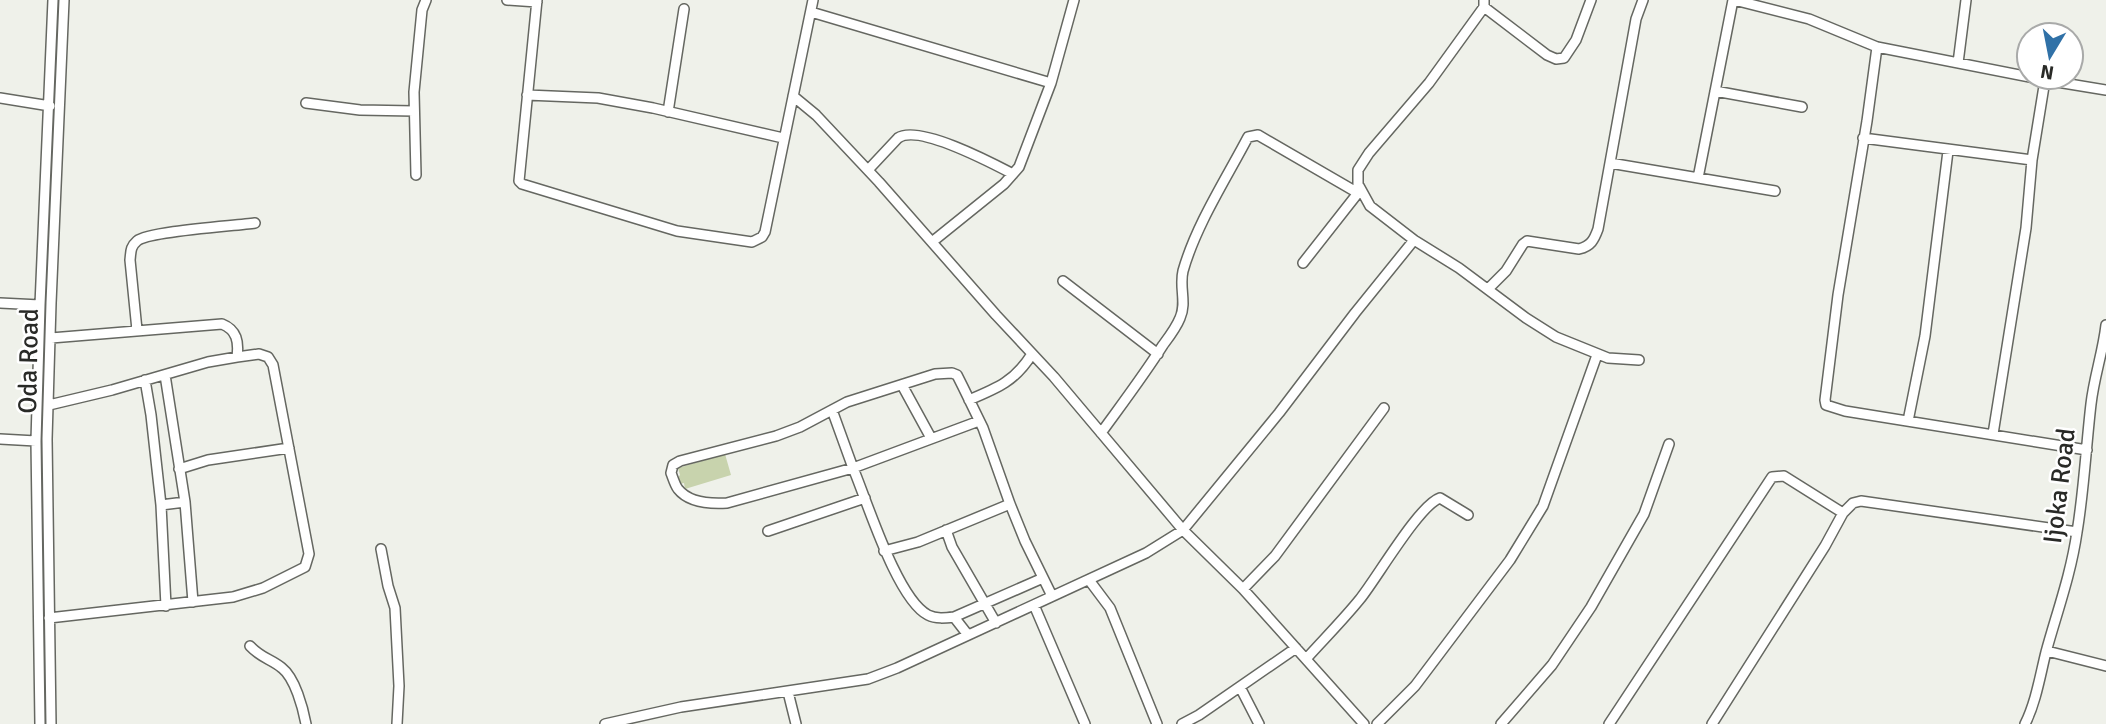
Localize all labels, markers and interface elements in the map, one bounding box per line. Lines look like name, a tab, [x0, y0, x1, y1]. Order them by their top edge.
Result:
north arrow	[2015, 21, 2085, 91]
text: N	[2039, 59, 2056, 85]
street label: Oda Road	[12, 308, 46, 414]
street label: Ijoka Road	[2037, 426, 2083, 546]

